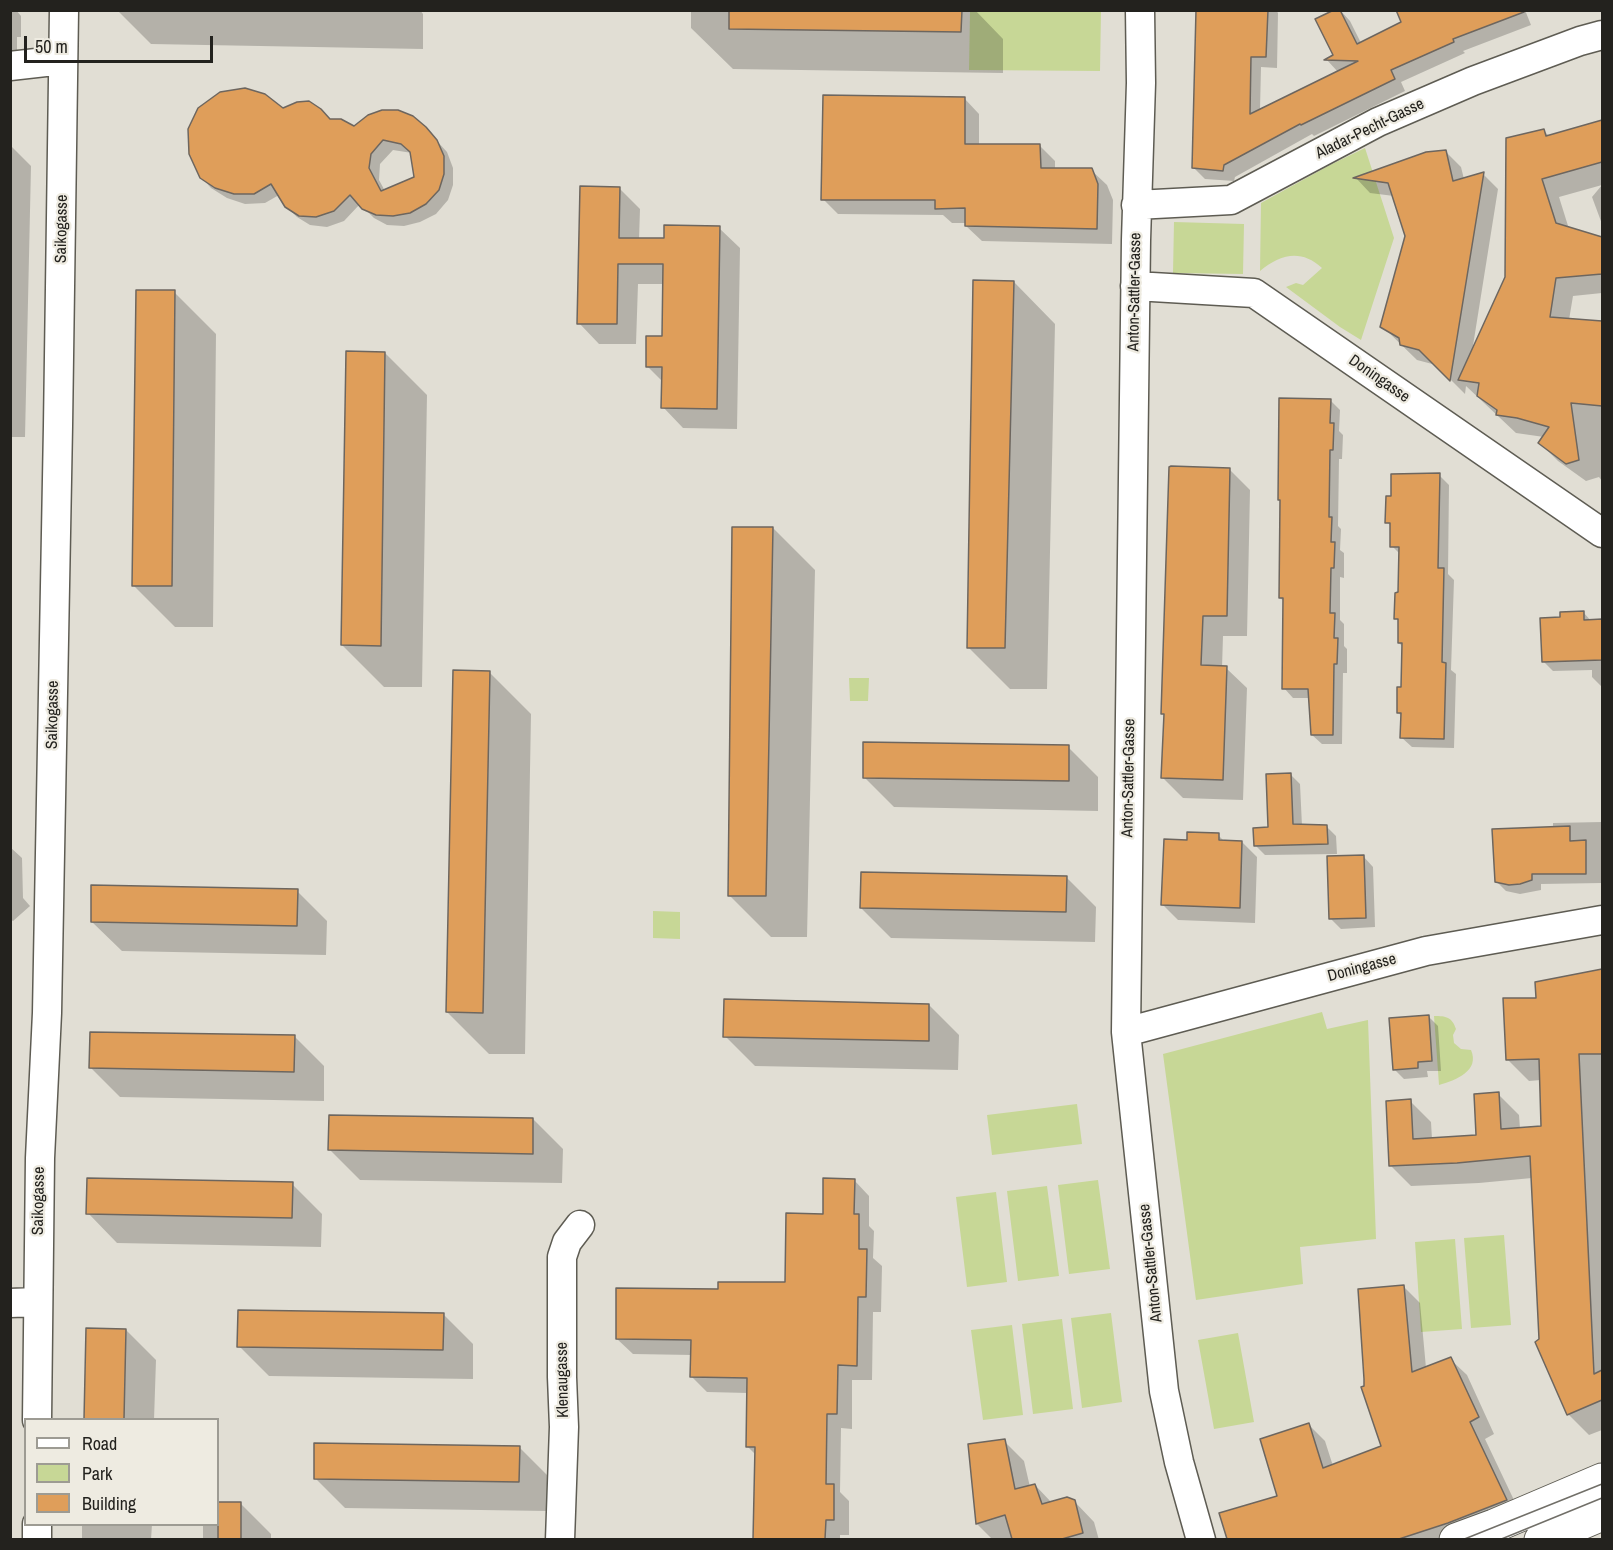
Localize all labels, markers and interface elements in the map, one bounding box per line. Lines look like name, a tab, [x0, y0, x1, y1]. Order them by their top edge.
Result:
scale bar	[27, 24, 216, 62]
text: 50 m	[35, 34, 68, 59]
street label: Aladar-Pecht-Gasse	[1313, 94, 1427, 164]
street label: Saikogasse	[52, 195, 72, 263]
street label: Anton-Sattler-Gasse	[1124, 232, 1146, 352]
street label: Doningasse	[1345, 351, 1413, 407]
street label: Saikogasse	[43, 681, 63, 749]
street label: Anton-Sattler-Gasse	[1118, 718, 1140, 838]
street label: Doningasse	[1326, 950, 1398, 986]
street label: Saikogasse	[29, 1167, 49, 1235]
street label: Anton-Sattler-Gasse	[1135, 1203, 1167, 1323]
street label: Klenaugasse	[553, 1342, 573, 1418]
legend	[24, 1418, 219, 1526]
text: Road	[82, 1431, 117, 1456]
text: Park	[82, 1461, 112, 1486]
text: Building	[82, 1491, 136, 1516]

